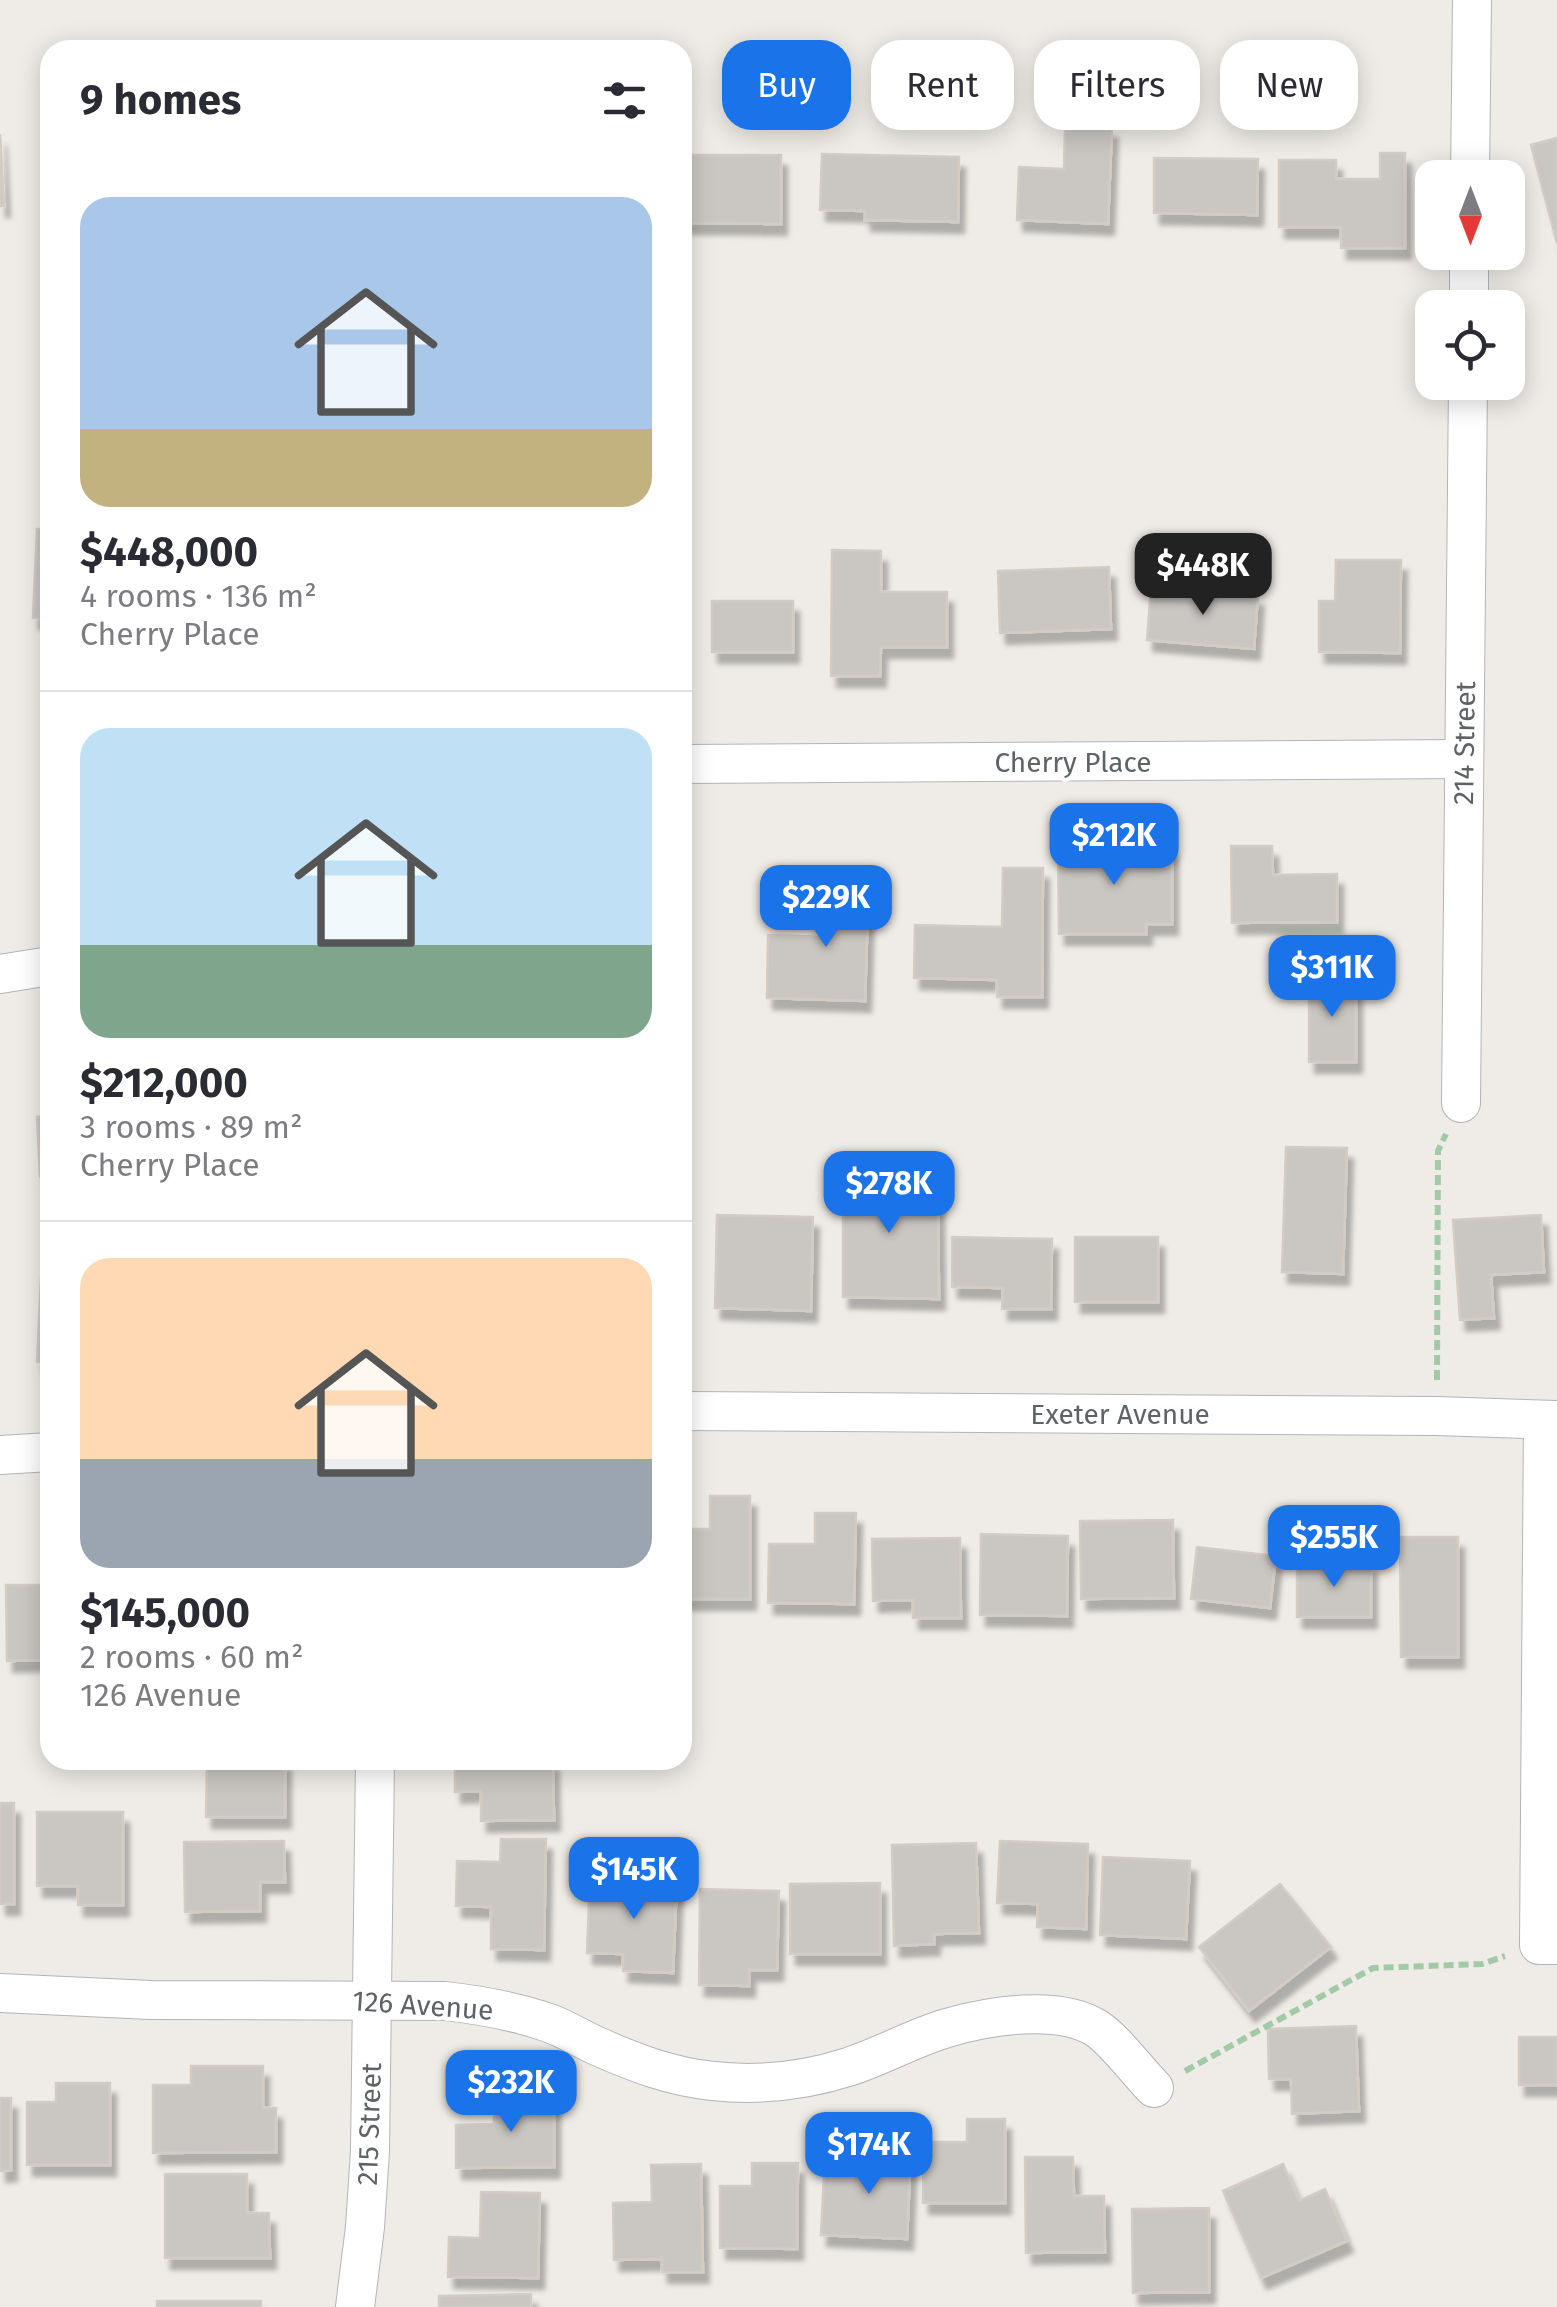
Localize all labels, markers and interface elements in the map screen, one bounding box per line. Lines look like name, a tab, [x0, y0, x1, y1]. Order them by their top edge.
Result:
chip: Buy	[722, 40, 851, 130]
chip: Rent	[871, 40, 1014, 130]
chip: Filters	[1034, 40, 1200, 130]
chip: New	[1220, 40, 1358, 130]
icon: filters	[597, 73, 652, 128]
text: 9 homes	[80, 75, 241, 125]
north arrow	[1415, 160, 1525, 270]
map controls	[1415, 160, 1525, 400]
icon: home	[276, 262, 456, 442]
button: locate	[1415, 290, 1525, 400]
text: $448,000	[80, 527, 258, 577]
pin: $448K	[1133, 533, 1273, 618]
text: $448K	[1157, 546, 1249, 584]
text: 4 rooms · 136 m²	[80, 577, 317, 615]
text: Cherry Place	[80, 615, 260, 653]
street label: 214 Street	[1447, 680, 1482, 805]
street label: Cherry Place	[994, 746, 1152, 779]
icon: home	[276, 793, 456, 973]
pin: $212K	[1044, 803, 1184, 888]
text: $212K	[1072, 816, 1156, 854]
pin: $229K	[756, 865, 896, 950]
text: $229K	[782, 878, 870, 916]
pin: $311K	[1262, 935, 1402, 1020]
text: $311K	[1291, 948, 1373, 986]
text: $212,000	[80, 1058, 248, 1108]
text: 3 rooms · 89 m²	[80, 1108, 303, 1146]
text: Cherry Place	[80, 1146, 260, 1184]
pin: $278K	[819, 1151, 959, 1236]
text: $278K	[846, 1164, 932, 1202]
icon: home	[276, 1323, 456, 1503]
street label: Exeter Avenue	[1030, 1398, 1210, 1431]
pin: $255K	[1264, 1505, 1404, 1590]
text: $255K	[1290, 1518, 1378, 1556]
text: $145,000	[80, 1588, 250, 1638]
text: 2 rooms · 60 m²	[80, 1638, 304, 1676]
text: 126 Avenue	[80, 1676, 241, 1714]
pin: $145K	[564, 1837, 704, 1922]
text: $145K	[591, 1850, 677, 1888]
street label: 126 Avenue	[351, 1984, 495, 2027]
pin: $232K	[441, 2050, 581, 2135]
street label: 215 Street	[351, 2061, 388, 2186]
text: $232K	[468, 2063, 554, 2101]
pin: $174K	[799, 2112, 939, 2197]
text: $174K	[827, 2125, 911, 2163]

